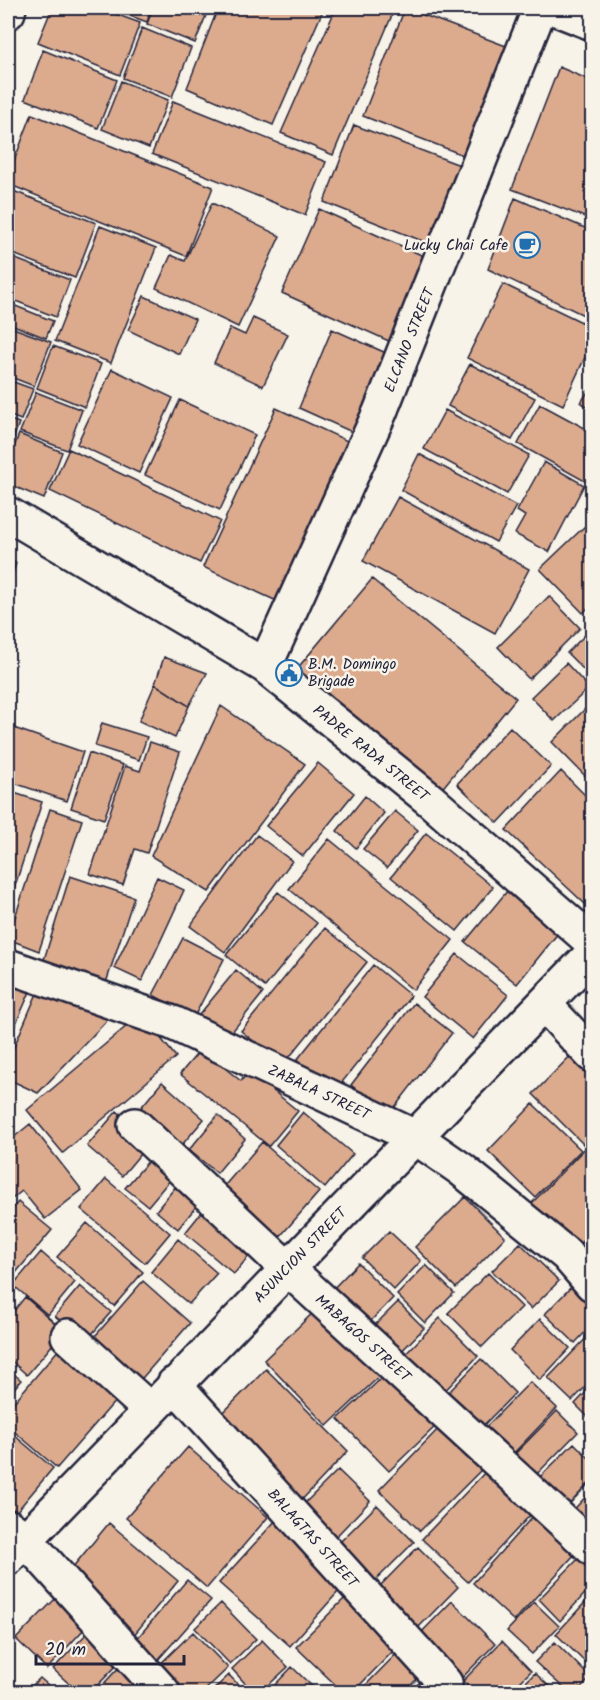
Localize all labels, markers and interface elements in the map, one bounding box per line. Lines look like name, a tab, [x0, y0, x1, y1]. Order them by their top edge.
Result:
cafe icon: Lucky Chai Cafe	[512, 230, 542, 260]
place label: Lucky Chai Cafe	[404, 234, 508, 258]
street label: ELCANO STREET	[378, 283, 443, 396]
place label: B.M. Domingo Brigade	[308, 653, 397, 694]
public building icon: B.M. Domingo Brigade	[274, 658, 304, 688]
street label: PADRE RADA STREET	[307, 699, 435, 809]
street label: ZABALA STREET	[263, 1059, 376, 1128]
street label: ASUNCION STREET	[248, 1201, 354, 1309]
street label: MABAGOS STREET	[309, 1289, 417, 1390]
street label: BALAGTAS STREET	[261, 1484, 365, 1595]
scale bar	[36, 1628, 184, 1666]
text: 20 m	[45, 1636, 86, 1665]

